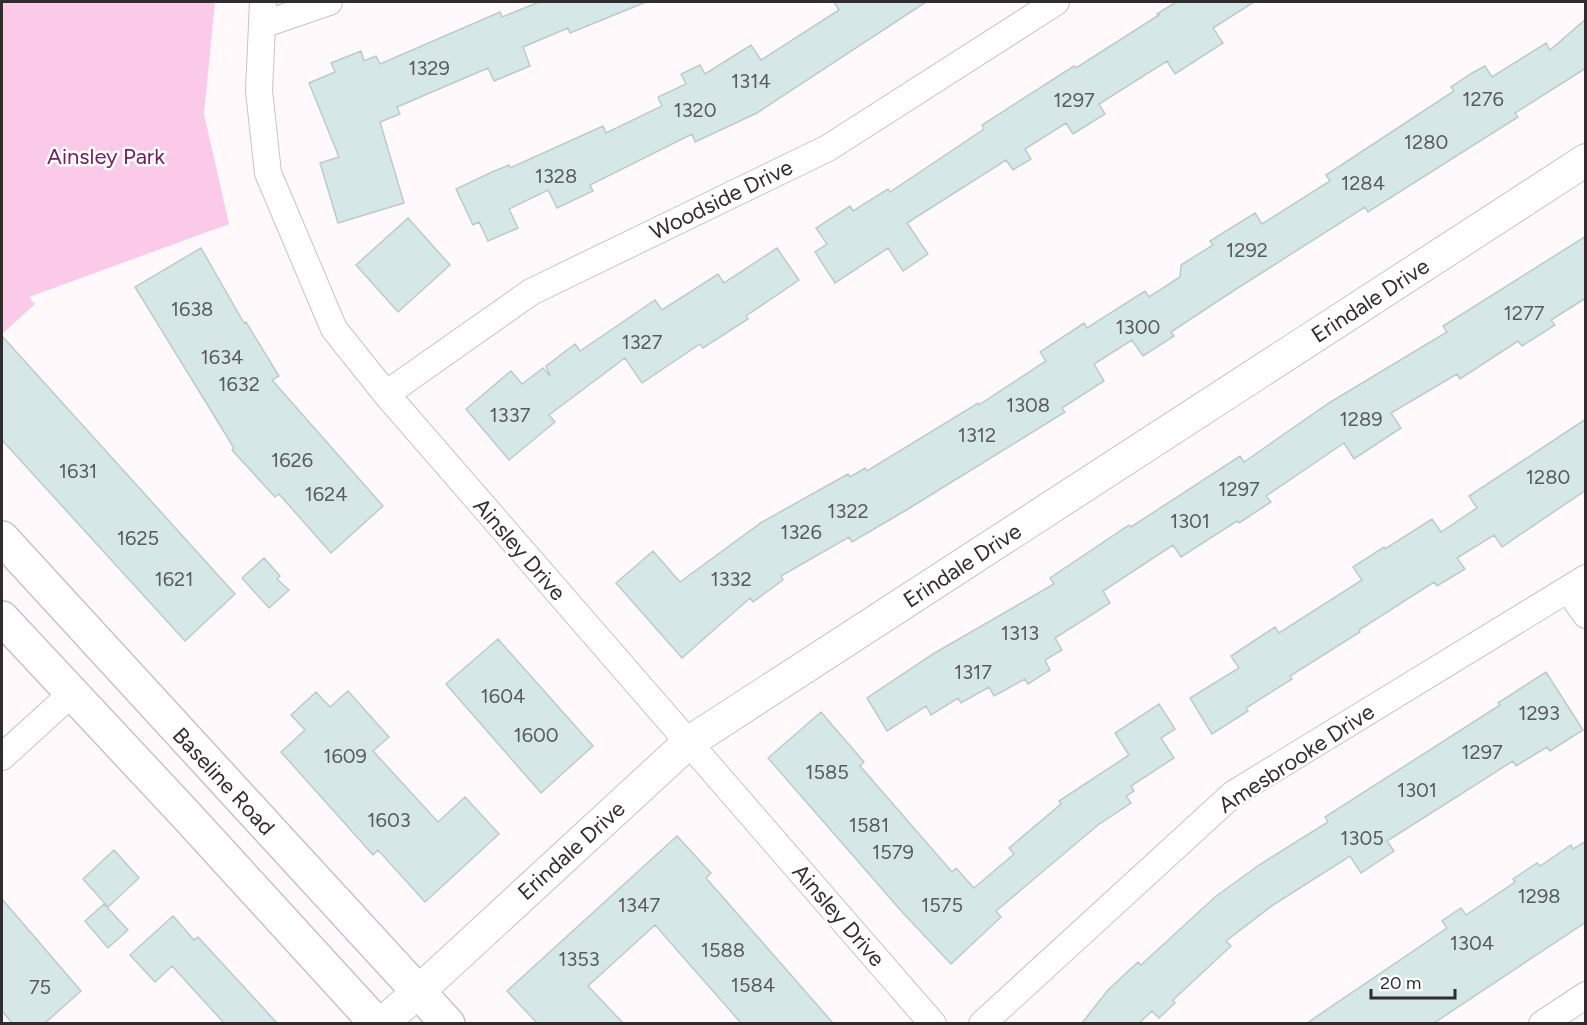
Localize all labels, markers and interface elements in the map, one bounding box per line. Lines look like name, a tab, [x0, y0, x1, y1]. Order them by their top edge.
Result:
house number: 1329	[408, 56, 450, 80]
house number: 1314	[731, 69, 771, 93]
house number: 1276	[1462, 87, 1504, 111]
house number: 1297	[1053, 88, 1095, 112]
house number: 1320	[673, 98, 717, 122]
house number: 1280	[1404, 130, 1448, 154]
park label: Ainsley Park	[47, 143, 165, 170]
street label: Woodside Drive	[646, 153, 797, 246]
house number: 1328	[535, 164, 577, 188]
house number: 1284	[1341, 171, 1385, 195]
house number: 1292	[1226, 238, 1268, 262]
street label: Erindale Drive	[1306, 252, 1434, 349]
house number: 1638	[171, 297, 213, 321]
house number: 1277	[1504, 301, 1545, 325]
house number: 1300	[1116, 315, 1160, 339]
house number: 1327	[621, 330, 663, 354]
house number: 1634	[201, 345, 243, 369]
house number: 1632	[218, 372, 260, 396]
house number: 1308	[1006, 393, 1050, 417]
house number: 1337	[490, 403, 531, 427]
house number: 1289	[1339, 407, 1383, 431]
house number: 1312	[958, 423, 996, 447]
house number: 1626	[271, 448, 313, 472]
house number: 1631	[59, 459, 97, 483]
house number: 1280	[1526, 465, 1570, 489]
house number: 1297	[1218, 477, 1260, 501]
house number: 1624	[304, 482, 348, 506]
street label: Ainsley Drive	[468, 493, 571, 606]
house number: 1322	[827, 499, 869, 523]
house number: 1301	[1170, 509, 1210, 533]
street label: Erindale Drive	[898, 517, 1026, 614]
house number: 1326	[780, 520, 822, 544]
house number: 1625	[117, 526, 159, 550]
house number: 1621	[154, 567, 194, 591]
house number: 1332	[710, 567, 752, 591]
house number: 1313	[1001, 621, 1039, 645]
house number: 1317	[954, 660, 992, 684]
house number: 1604	[481, 684, 525, 708]
street label: Amesbrooke Drive	[1213, 698, 1379, 819]
house number: 1293	[1518, 701, 1560, 725]
street label: Baseline Road	[167, 722, 280, 841]
house number: 1600	[513, 723, 559, 747]
house number: 1297	[1461, 740, 1503, 764]
house number: 1609	[323, 744, 367, 768]
house number: 1585	[805, 760, 849, 784]
house number: 1301	[1397, 778, 1437, 802]
street label: Erindale Drive	[512, 795, 631, 906]
house number: 1603	[367, 808, 411, 832]
house number: 1581	[849, 813, 889, 837]
house number: 1305	[1340, 826, 1384, 850]
house number: 1579	[872, 840, 914, 864]
street label: Ainsley Drive	[787, 859, 890, 972]
house number: 1298	[1517, 884, 1561, 908]
house number: 1347	[618, 893, 660, 917]
house number: 1575	[921, 893, 963, 917]
house number: 1304	[1450, 931, 1494, 955]
house number: 1588	[701, 938, 745, 962]
house number: 1353	[558, 947, 600, 971]
scale bar	[1371, 962, 1455, 1000]
text: 20 m	[1380, 972, 1421, 994]
house number: 1584	[731, 973, 775, 997]
house number: 75	[29, 975, 51, 999]

